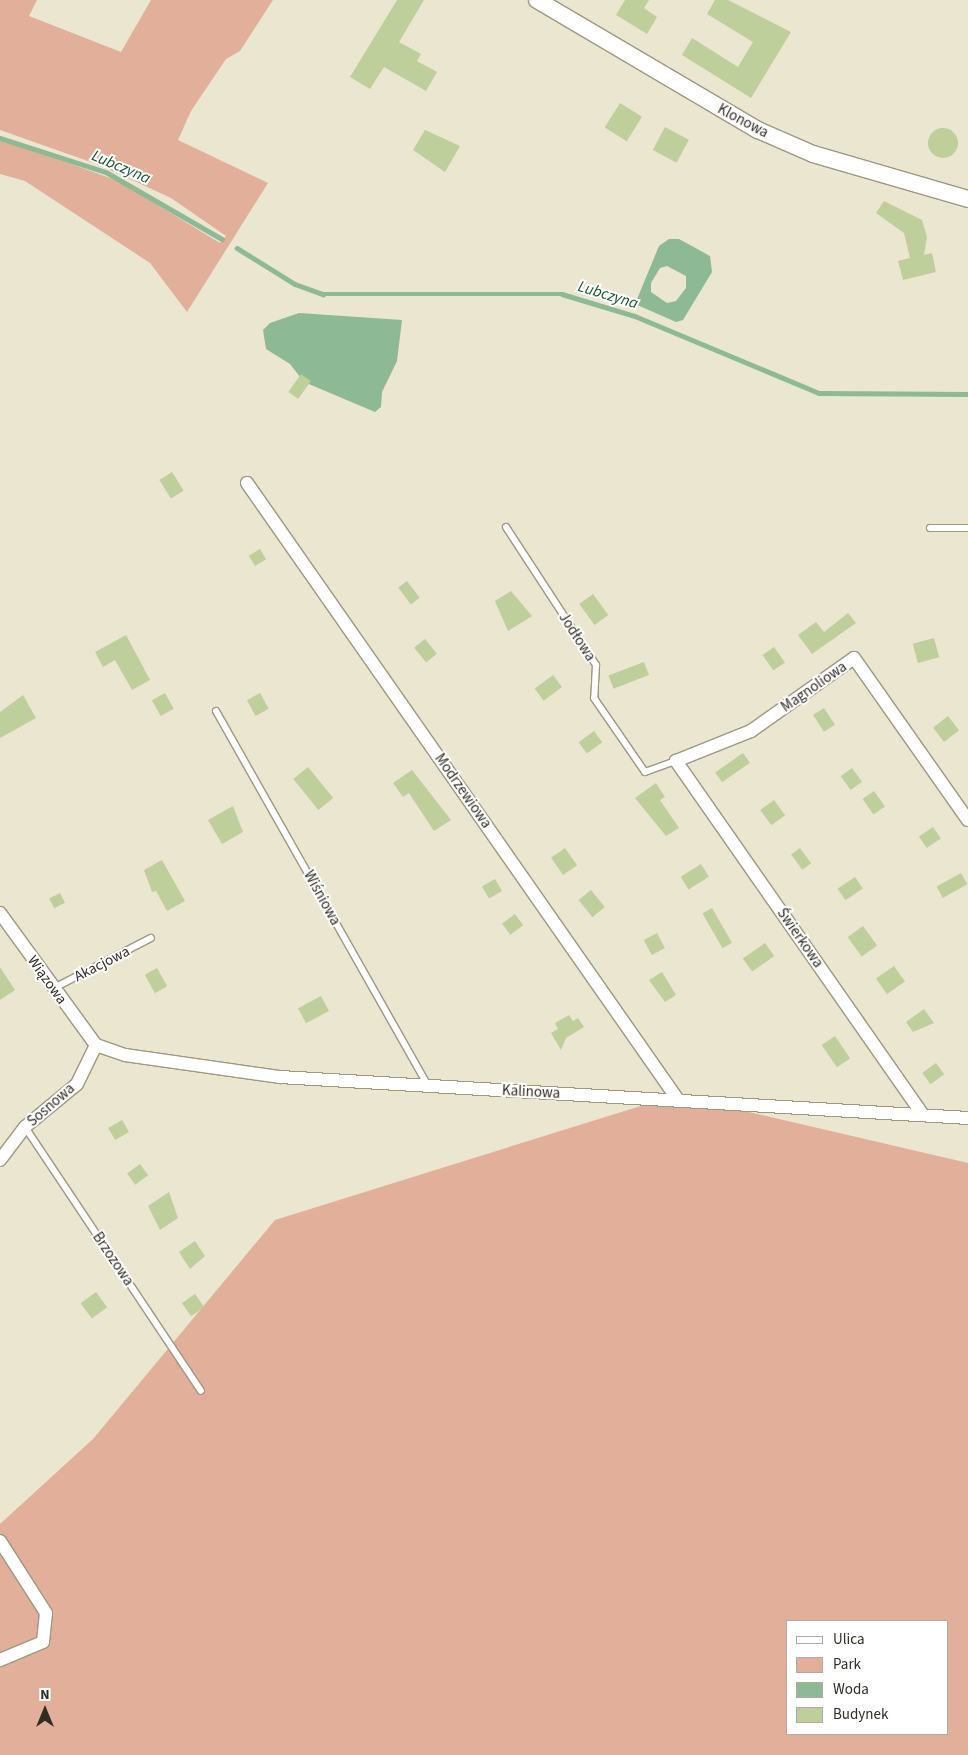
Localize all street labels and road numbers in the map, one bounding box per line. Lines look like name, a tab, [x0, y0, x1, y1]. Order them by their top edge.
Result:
street label: Klonowa	[714, 100, 772, 142]
street label: Jodłowa	[555, 609, 599, 665]
street label: Magnoliowa	[778, 658, 850, 716]
street label: Modrzewiowa	[431, 750, 495, 832]
street label: Wiśniowa	[300, 867, 344, 929]
street label: Świerkowa	[773, 905, 827, 971]
street label: Akacjowa	[71, 942, 133, 986]
street label: Wiązowa	[23, 952, 71, 1008]
street label: Sosnowa	[24, 1080, 78, 1130]
street label: Kalinowa	[501, 1081, 561, 1103]
street label: Brzozowa	[89, 1229, 137, 1289]

